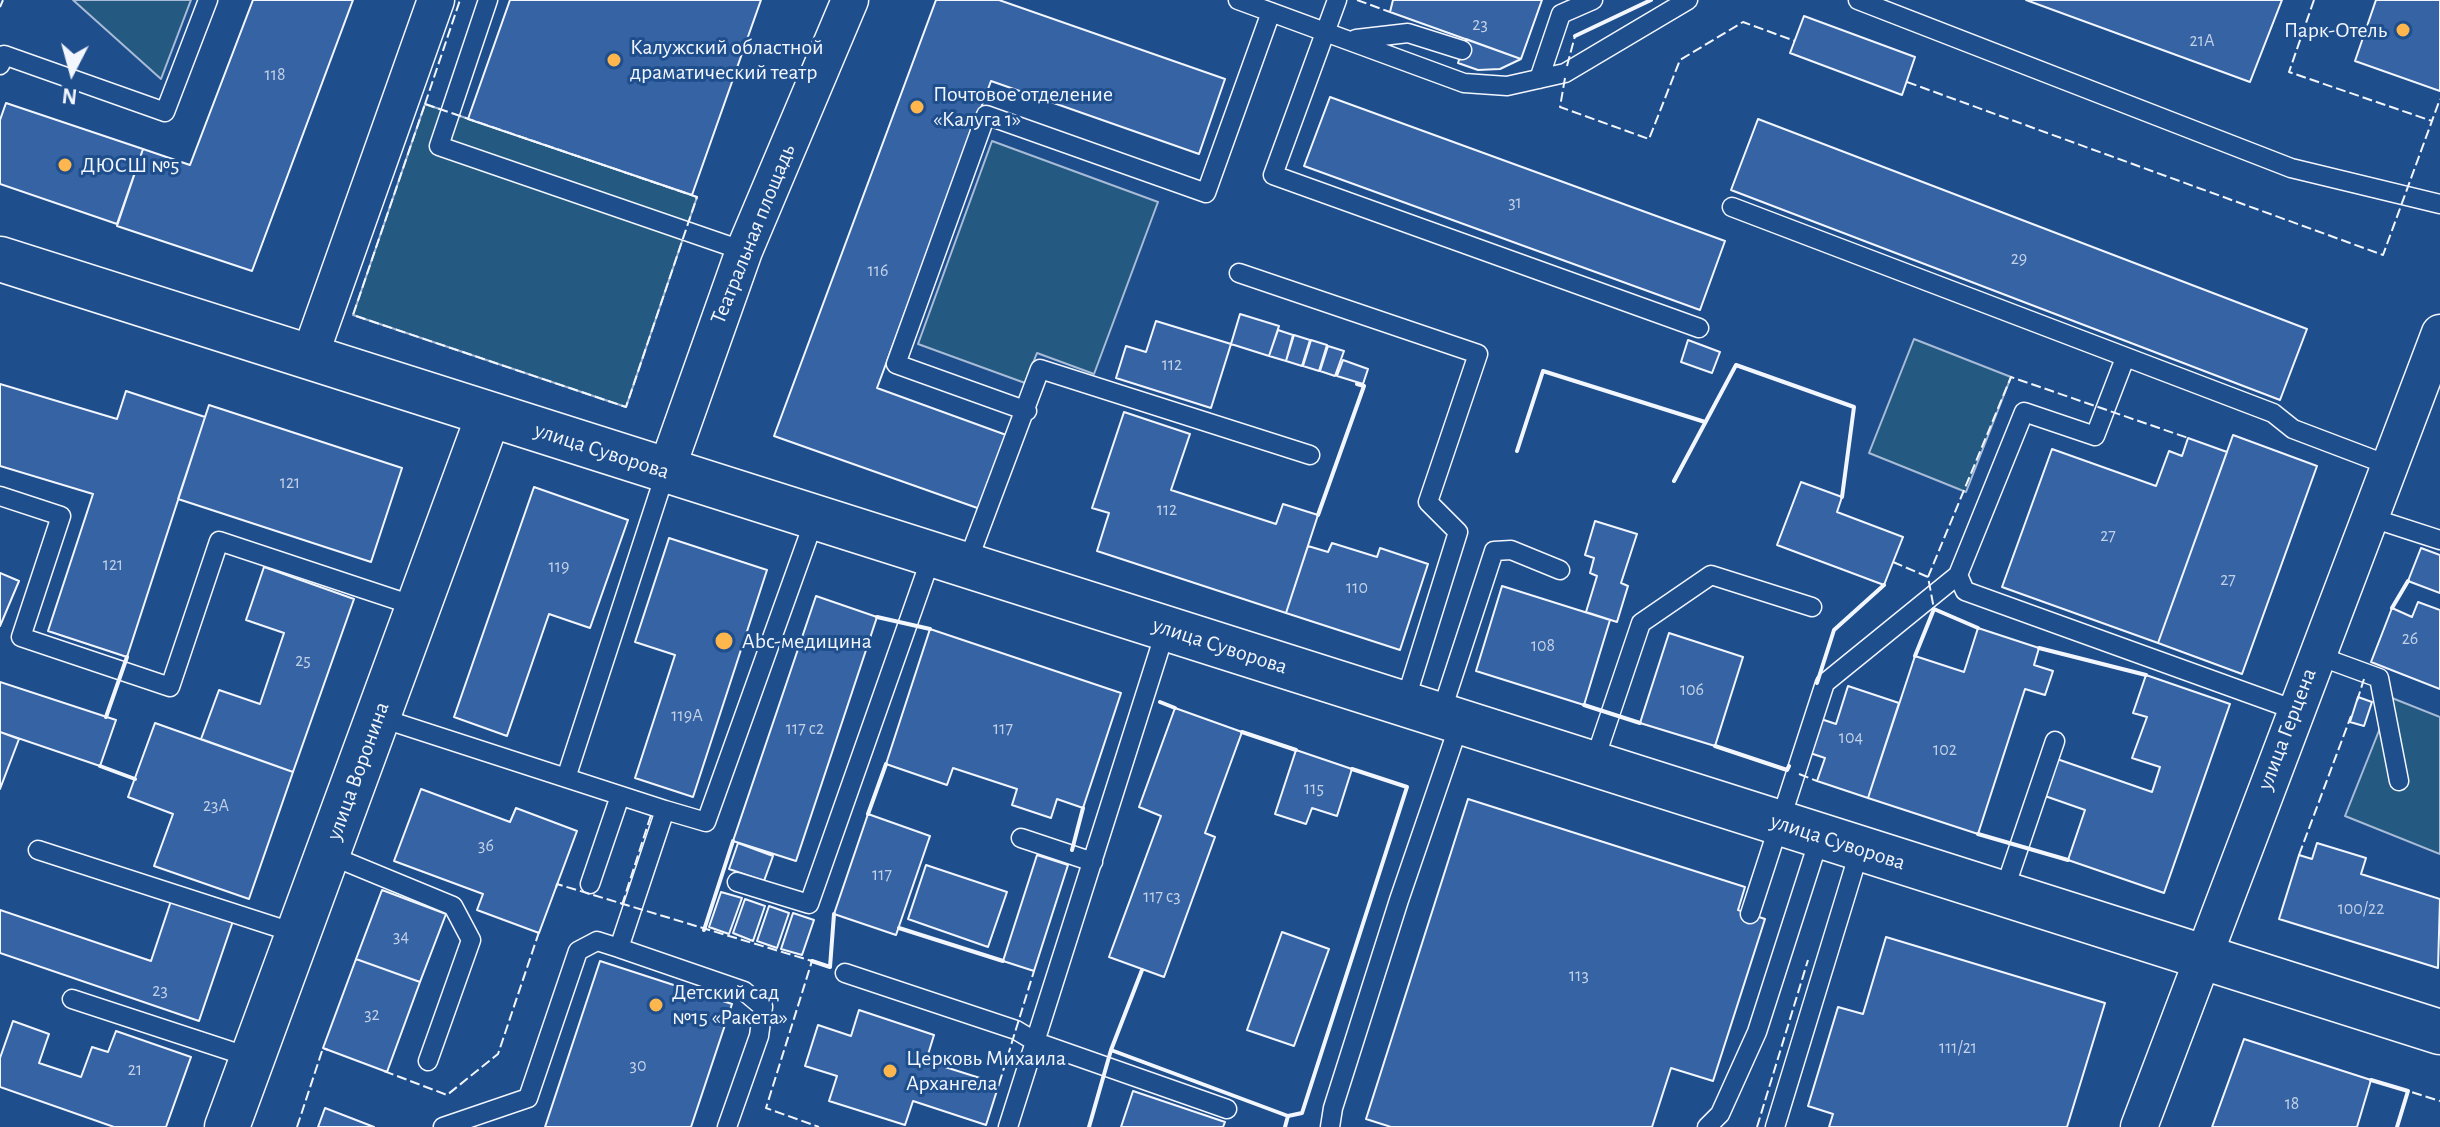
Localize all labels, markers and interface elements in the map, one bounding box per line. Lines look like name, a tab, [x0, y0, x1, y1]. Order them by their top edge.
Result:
house number: 23	[1472, 14, 1488, 36]
place label: Парк-Отель	[2284, 17, 2387, 43]
marker: Парк-Отель	[2394, 21, 2412, 39]
house number: 21А	[2190, 30, 2214, 52]
north arrow	[32, 32, 112, 112]
place label: Калужский областной драматический театр	[630, 34, 824, 86]
marker: Калужский областной драматический театр	[605, 51, 623, 69]
house number: 118	[265, 64, 285, 86]
place label: Почтовое отделение «Калуга 1»	[933, 81, 1113, 132]
text: N	[61, 84, 78, 108]
marker: Почтовое отделение «Калуга 1»	[908, 98, 926, 116]
street label: Театральная площадь	[705, 140, 801, 328]
place label: ДЮСШ №5	[81, 152, 180, 178]
marker: ДЮСШ №5	[56, 156, 74, 174]
house number: 31	[1508, 192, 1522, 214]
house number: 29	[2011, 248, 2027, 270]
house number: 116	[868, 260, 888, 282]
house number: 112	[1162, 354, 1182, 376]
street label: улица Суворова	[531, 417, 673, 485]
house number: 121	[280, 472, 300, 494]
house number: 112	[1157, 499, 1177, 521]
house number: 27	[2100, 525, 2116, 547]
house number: 121	[103, 554, 123, 576]
house number: 119	[549, 556, 569, 578]
house number: 27	[2220, 569, 2236, 591]
house number: 110	[1346, 577, 1368, 599]
street label: улица Суворова	[1149, 612, 1291, 680]
place label: Abc-медицина	[742, 628, 872, 654]
house number: 26	[2402, 628, 2418, 650]
marker: Abc-медицина	[713, 630, 735, 652]
house number: 108	[1531, 635, 1555, 657]
house number: 25	[295, 650, 311, 672]
street label: улица Герцена	[2252, 664, 2322, 794]
house number: 106	[1680, 679, 1704, 701]
street label: улица Воронина	[321, 698, 395, 844]
house number: 119А	[671, 705, 703, 727]
house number: 117 с2	[786, 718, 824, 740]
house number: 117	[993, 718, 1013, 740]
house number: 104	[1839, 727, 1863, 749]
house number: 102	[1933, 739, 1957, 761]
house number: 115	[1304, 778, 1324, 800]
house number: 23А	[203, 795, 229, 817]
street label: улица Суворова	[1767, 808, 1909, 876]
house number: 36	[478, 835, 494, 857]
house number: 117	[872, 864, 892, 886]
house number: 117 с3	[1143, 886, 1181, 908]
house number: 100/22	[2338, 898, 2384, 920]
house number: 34	[393, 926, 409, 948]
house number: 113	[1569, 965, 1589, 987]
place label: Детский сад №15 «Ракета»	[672, 979, 788, 1030]
house number: 23	[152, 980, 168, 1002]
marker: Детский сад №15 «Ракета»	[647, 996, 665, 1014]
house number: 32	[364, 1004, 380, 1026]
house number: 111/21	[1939, 1037, 1977, 1059]
place label: Церковь Михаила Архангела	[906, 1045, 1066, 1096]
house number: 30	[630, 1055, 646, 1077]
house number: 21	[128, 1059, 142, 1081]
marker: Церковь Михаила Архангела	[881, 1062, 899, 1080]
house number: 18	[2285, 1093, 2299, 1115]

